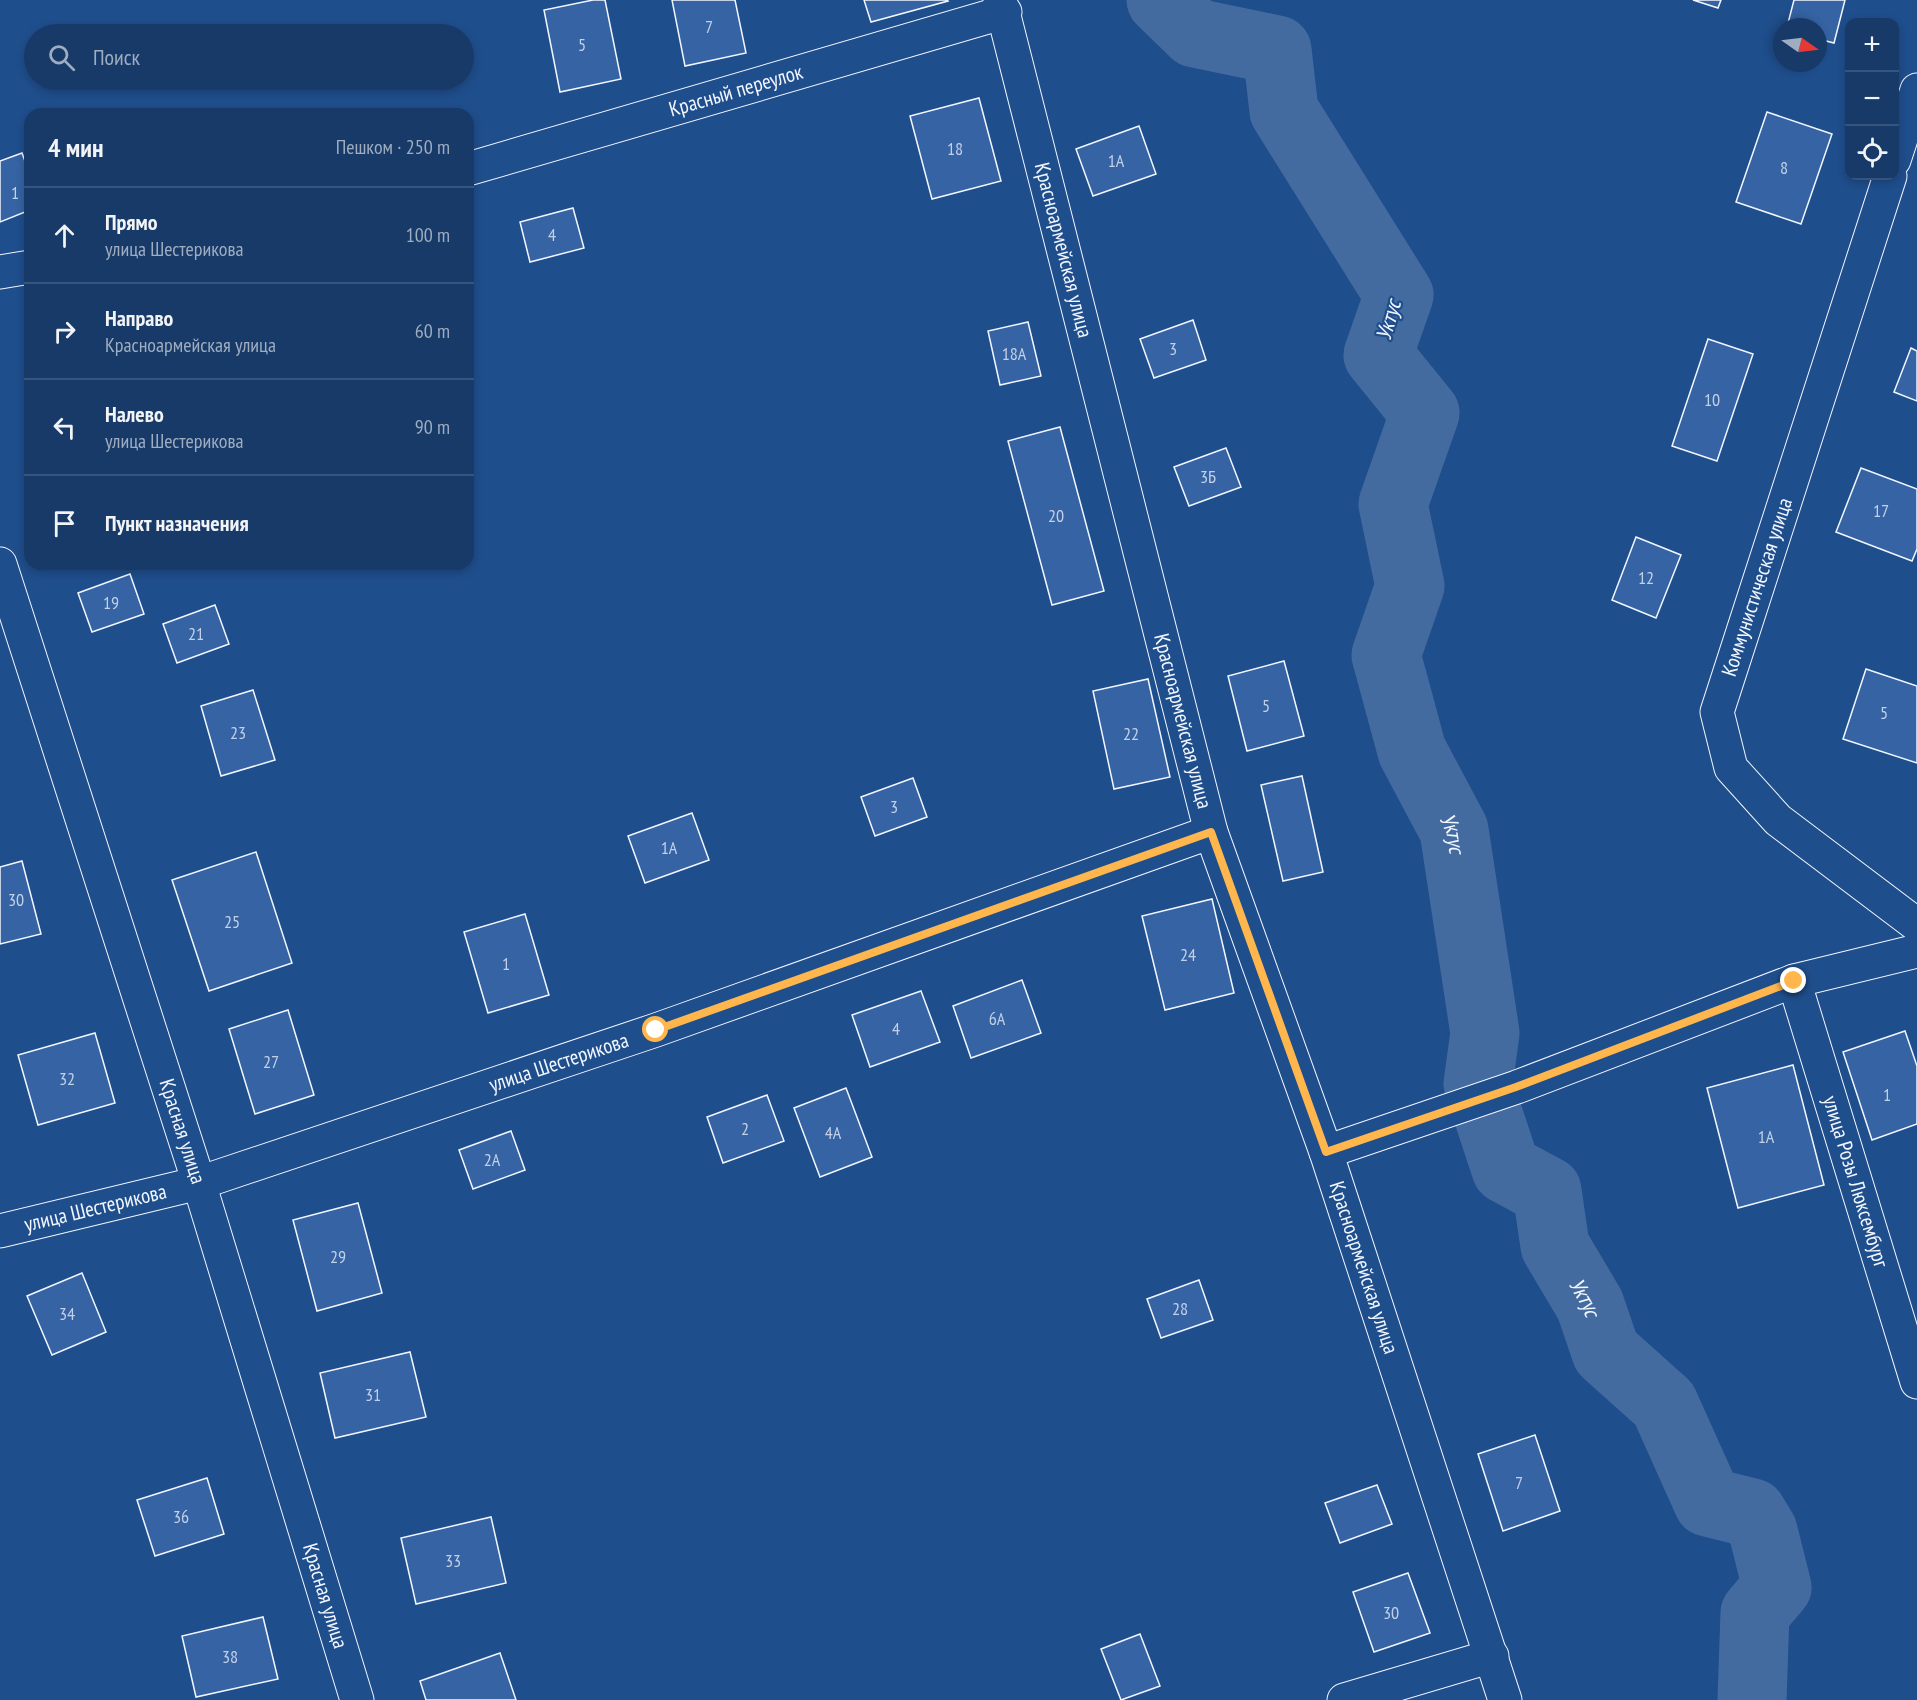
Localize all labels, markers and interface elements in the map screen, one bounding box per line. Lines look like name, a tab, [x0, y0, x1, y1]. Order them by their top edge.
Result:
house number: 7	[705, 15, 713, 38]
north arrow	[1773, 18, 1827, 72]
map controls	[1845, 18, 1899, 180]
button: +	[1845, 18, 1899, 72]
search box	[24, 24, 474, 90]
house number: 5	[578, 33, 586, 56]
icon: search	[45, 41, 78, 74]
text: Поиск	[93, 43, 140, 71]
street label: Красный переулок	[666, 58, 806, 123]
button: −	[1845, 72, 1899, 126]
button: locate	[1845, 126, 1899, 180]
text: 4 мин	[48, 131, 103, 164]
text: Пешком · 250 m	[336, 134, 450, 160]
house number: 18	[947, 137, 963, 160]
house number: 1А	[1108, 149, 1125, 172]
house number: 8	[1780, 156, 1788, 179]
street label: Красноармейская улица	[1029, 160, 1099, 340]
house number: 1	[11, 181, 19, 204]
text: Прямо	[105, 208, 158, 236]
icon: ahead	[48, 219, 81, 252]
text: 100 m	[406, 222, 450, 248]
house number: 4	[548, 223, 556, 246]
text: улица Шестерикова	[105, 236, 243, 262]
water label: Уктус	[1369, 295, 1408, 343]
text: Направо	[105, 304, 173, 332]
icon: right	[48, 315, 81, 348]
text: 60 m	[415, 318, 450, 344]
text: Красноармейская улица	[105, 332, 276, 358]
house number: 3	[1169, 337, 1177, 360]
house number: 18А	[1002, 342, 1027, 365]
house number: 10	[1704, 388, 1720, 411]
text: Налево	[105, 400, 164, 428]
icon: left	[48, 411, 81, 444]
text: 90 m	[415, 414, 450, 440]
text: улица Шестерикова	[105, 428, 243, 454]
house number: 3Б	[1200, 465, 1216, 488]
street label: Коммунистическая улица	[1715, 494, 1798, 680]
house number: 17	[1873, 499, 1889, 522]
house number: 20	[1048, 504, 1064, 527]
icon: arrive	[48, 507, 81, 540]
text: Пункт назначения	[105, 509, 249, 537]
house number: 12	[1638, 566, 1654, 589]
house number: 19	[103, 591, 119, 614]
house number: 21	[188, 622, 204, 645]
street label: Красноармейская улица	[1148, 631, 1219, 811]
house number: 5	[1262, 694, 1270, 717]
house number: 5	[1880, 701, 1888, 724]
house number: 23	[230, 721, 246, 744]
house number: 22	[1123, 722, 1139, 745]
house number: 3	[890, 795, 898, 818]
water label: Уктус	[1434, 808, 1472, 857]
house number: 1А	[661, 836, 678, 859]
house number: 30	[8, 888, 24, 911]
house number: 25	[224, 910, 240, 933]
house number: 24	[1180, 943, 1196, 966]
house number: 1	[502, 952, 510, 975]
route end	[1780, 967, 1806, 993]
house number: 6А	[989, 1007, 1006, 1030]
route start	[642, 1016, 668, 1042]
house number: 4	[892, 1017, 900, 1040]
street label: улица Шестерикова	[485, 1026, 632, 1098]
house number: 27	[263, 1050, 279, 1073]
house number: 32	[59, 1067, 75, 1090]
street label: Красная улица	[153, 1075, 212, 1187]
house number: 1	[1883, 1083, 1891, 1106]
street label: улица Розы Люксембург	[1817, 1092, 1895, 1272]
house number: 2	[741, 1117, 749, 1140]
house number: 4А	[825, 1121, 842, 1144]
house number: 1А	[1758, 1125, 1775, 1148]
house number: 2А	[484, 1148, 501, 1171]
street label: улица Шестерикова	[21, 1177, 169, 1238]
street label: Красноармейская улица	[1324, 1178, 1405, 1357]
house number: 29	[330, 1245, 346, 1268]
water label: Уктус	[1563, 1273, 1608, 1322]
house number: 28	[1172, 1297, 1188, 1320]
house number: 34	[59, 1302, 75, 1325]
house number: 31	[365, 1383, 381, 1406]
house number: 7	[1515, 1471, 1523, 1494]
house number: 36	[173, 1505, 189, 1528]
street label: Красная улица	[297, 1540, 354, 1652]
house number: 33	[445, 1549, 461, 1572]
house number: 30	[1383, 1601, 1399, 1624]
house number: 38	[222, 1645, 238, 1668]

